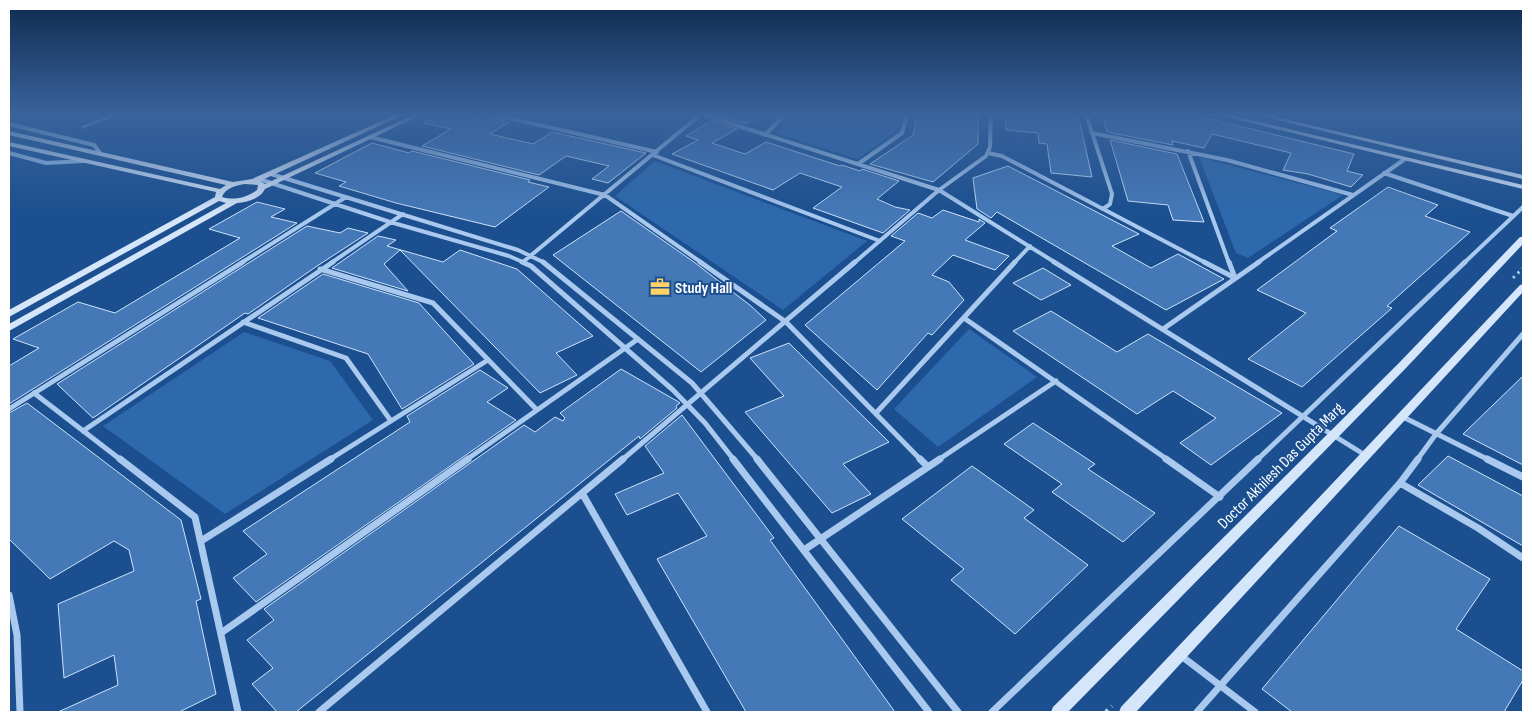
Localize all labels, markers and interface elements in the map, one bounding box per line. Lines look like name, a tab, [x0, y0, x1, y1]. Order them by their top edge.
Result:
office icon: Study Hall	[649, 276, 671, 298]
place label: Study Hall	[675, 279, 732, 298]
street label: Doctor Akhilesh Das Gupta Marg	[1214, 399, 1348, 533]

